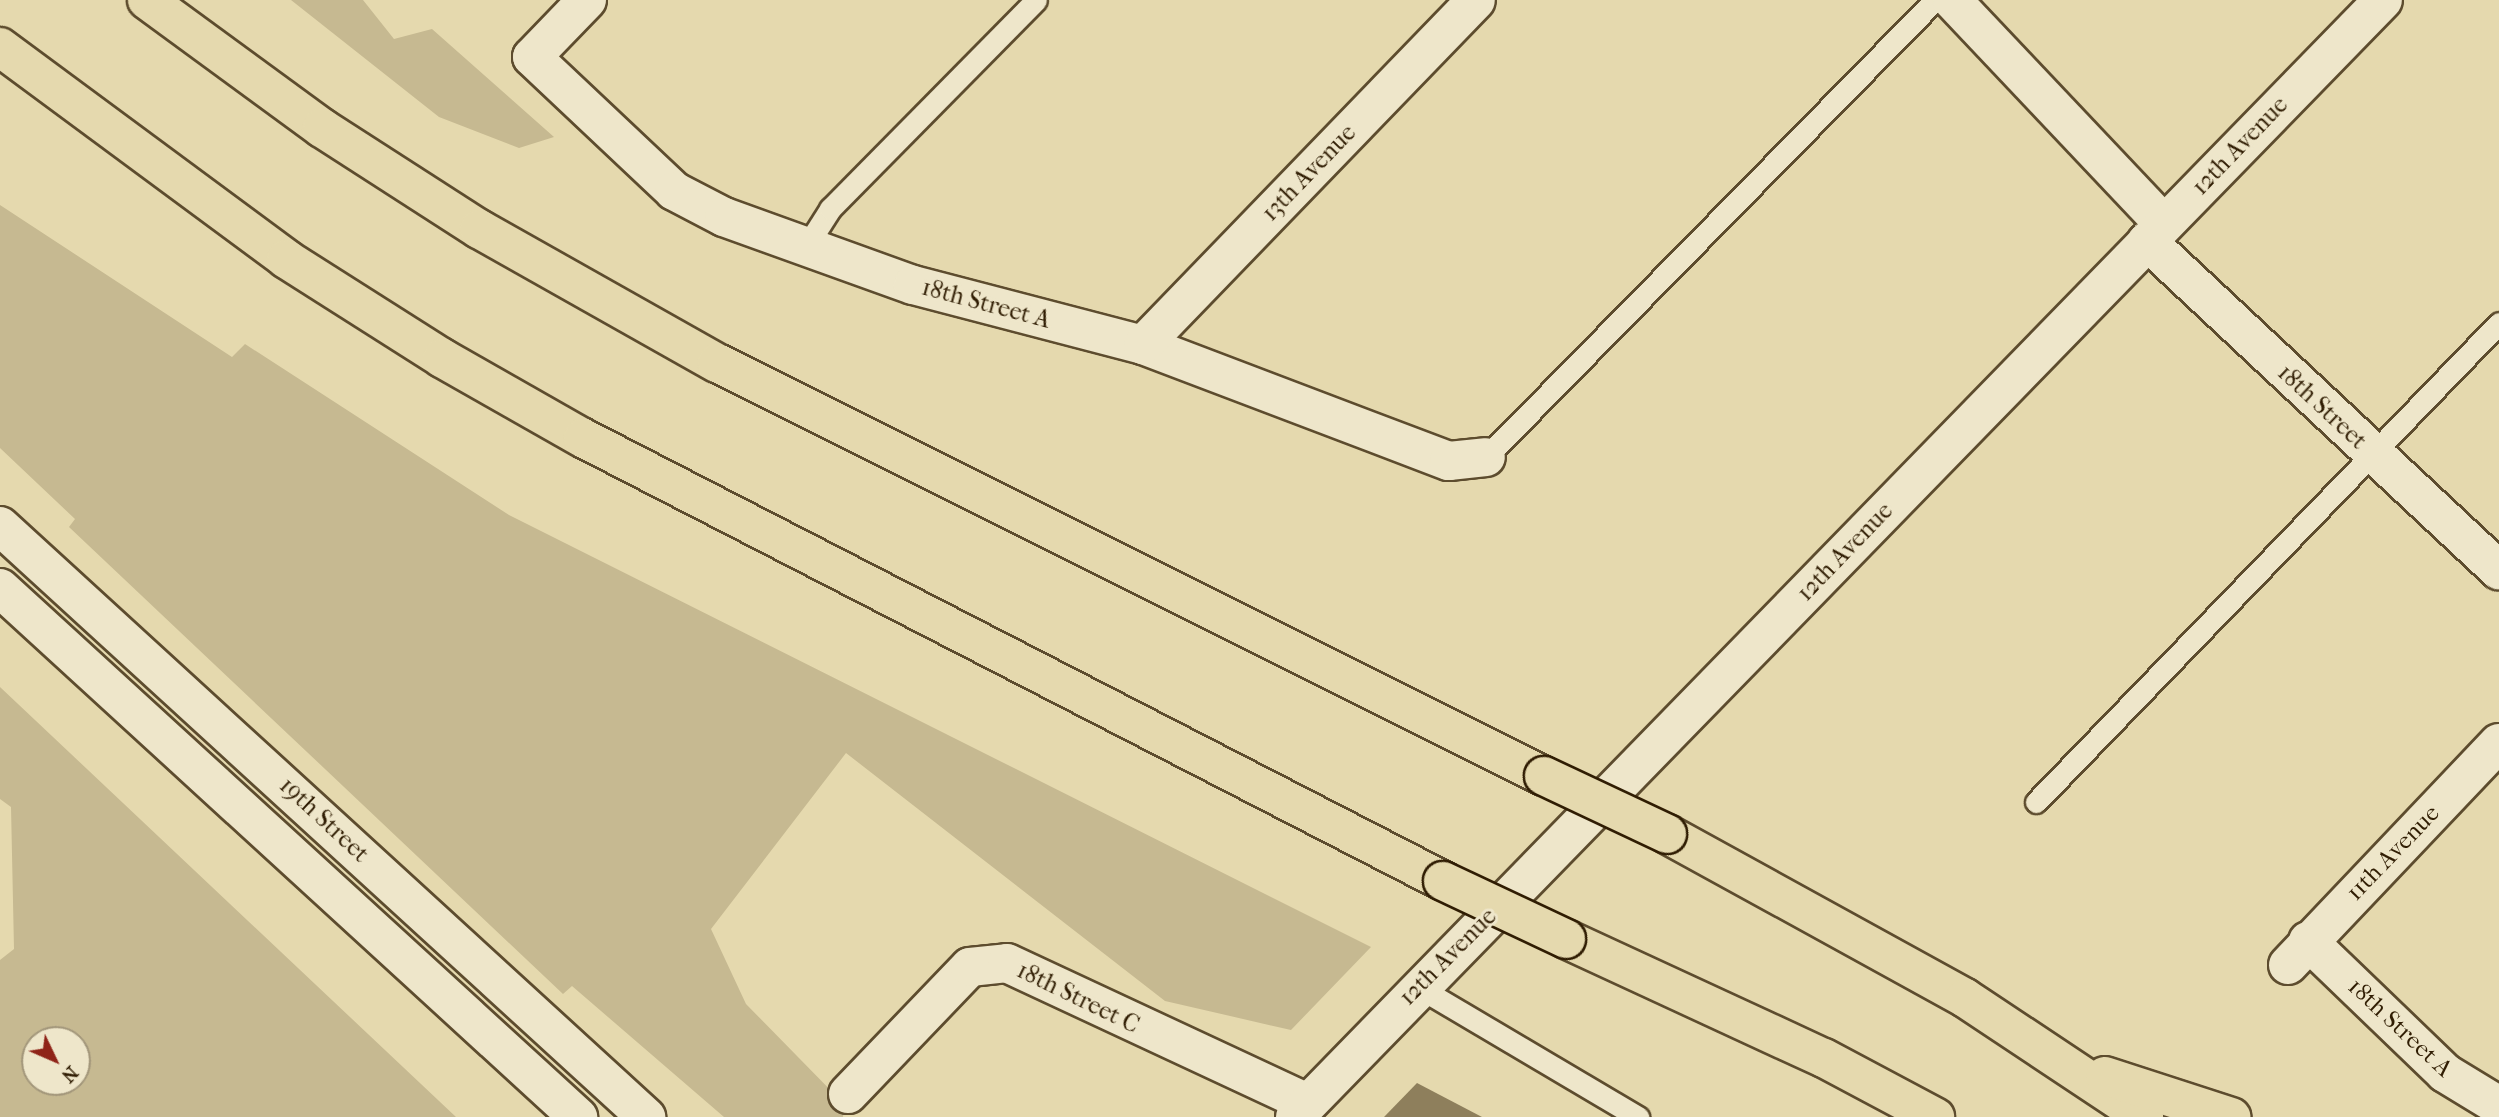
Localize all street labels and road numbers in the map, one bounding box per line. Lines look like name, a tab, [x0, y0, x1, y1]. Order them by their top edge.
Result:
street label: 12th Avenue	[2186, 91, 2294, 201]
street label: 13th Avenue	[1256, 119, 1362, 227]
street label: 18th Street A	[919, 273, 1053, 335]
street label: 18th Street	[2272, 359, 2372, 455]
street label: 12th Avenue	[1791, 497, 1899, 607]
street label: 19th Street	[273, 771, 375, 869]
street label: 11th Avenue	[2340, 799, 2446, 907]
street label: 12th Avenue	[1393, 902, 1503, 1012]
street label: 18th Street C	[1012, 956, 1144, 1040]
street label: 18th Street A	[2342, 973, 2458, 1083]

